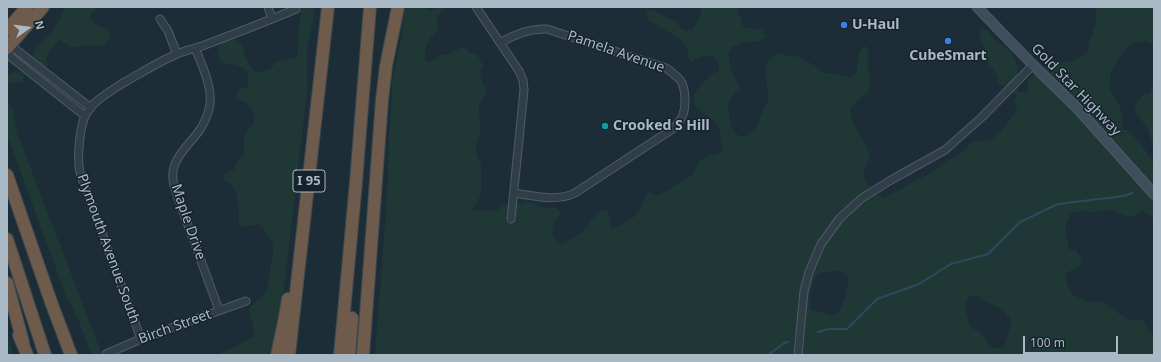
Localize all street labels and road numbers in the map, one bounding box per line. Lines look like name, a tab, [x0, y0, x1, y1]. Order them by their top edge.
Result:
street label: Pamela Avenue	[565, 28, 667, 76]
street label: Gold Star Highway	[1028, 40, 1124, 140]
road number: I 95	[293, 170, 325, 192]
street label: Plymouth Avenue South	[73, 172, 143, 326]
street label: Maple Drive	[167, 182, 209, 262]
street label: Birch Street	[136, 306, 214, 348]

